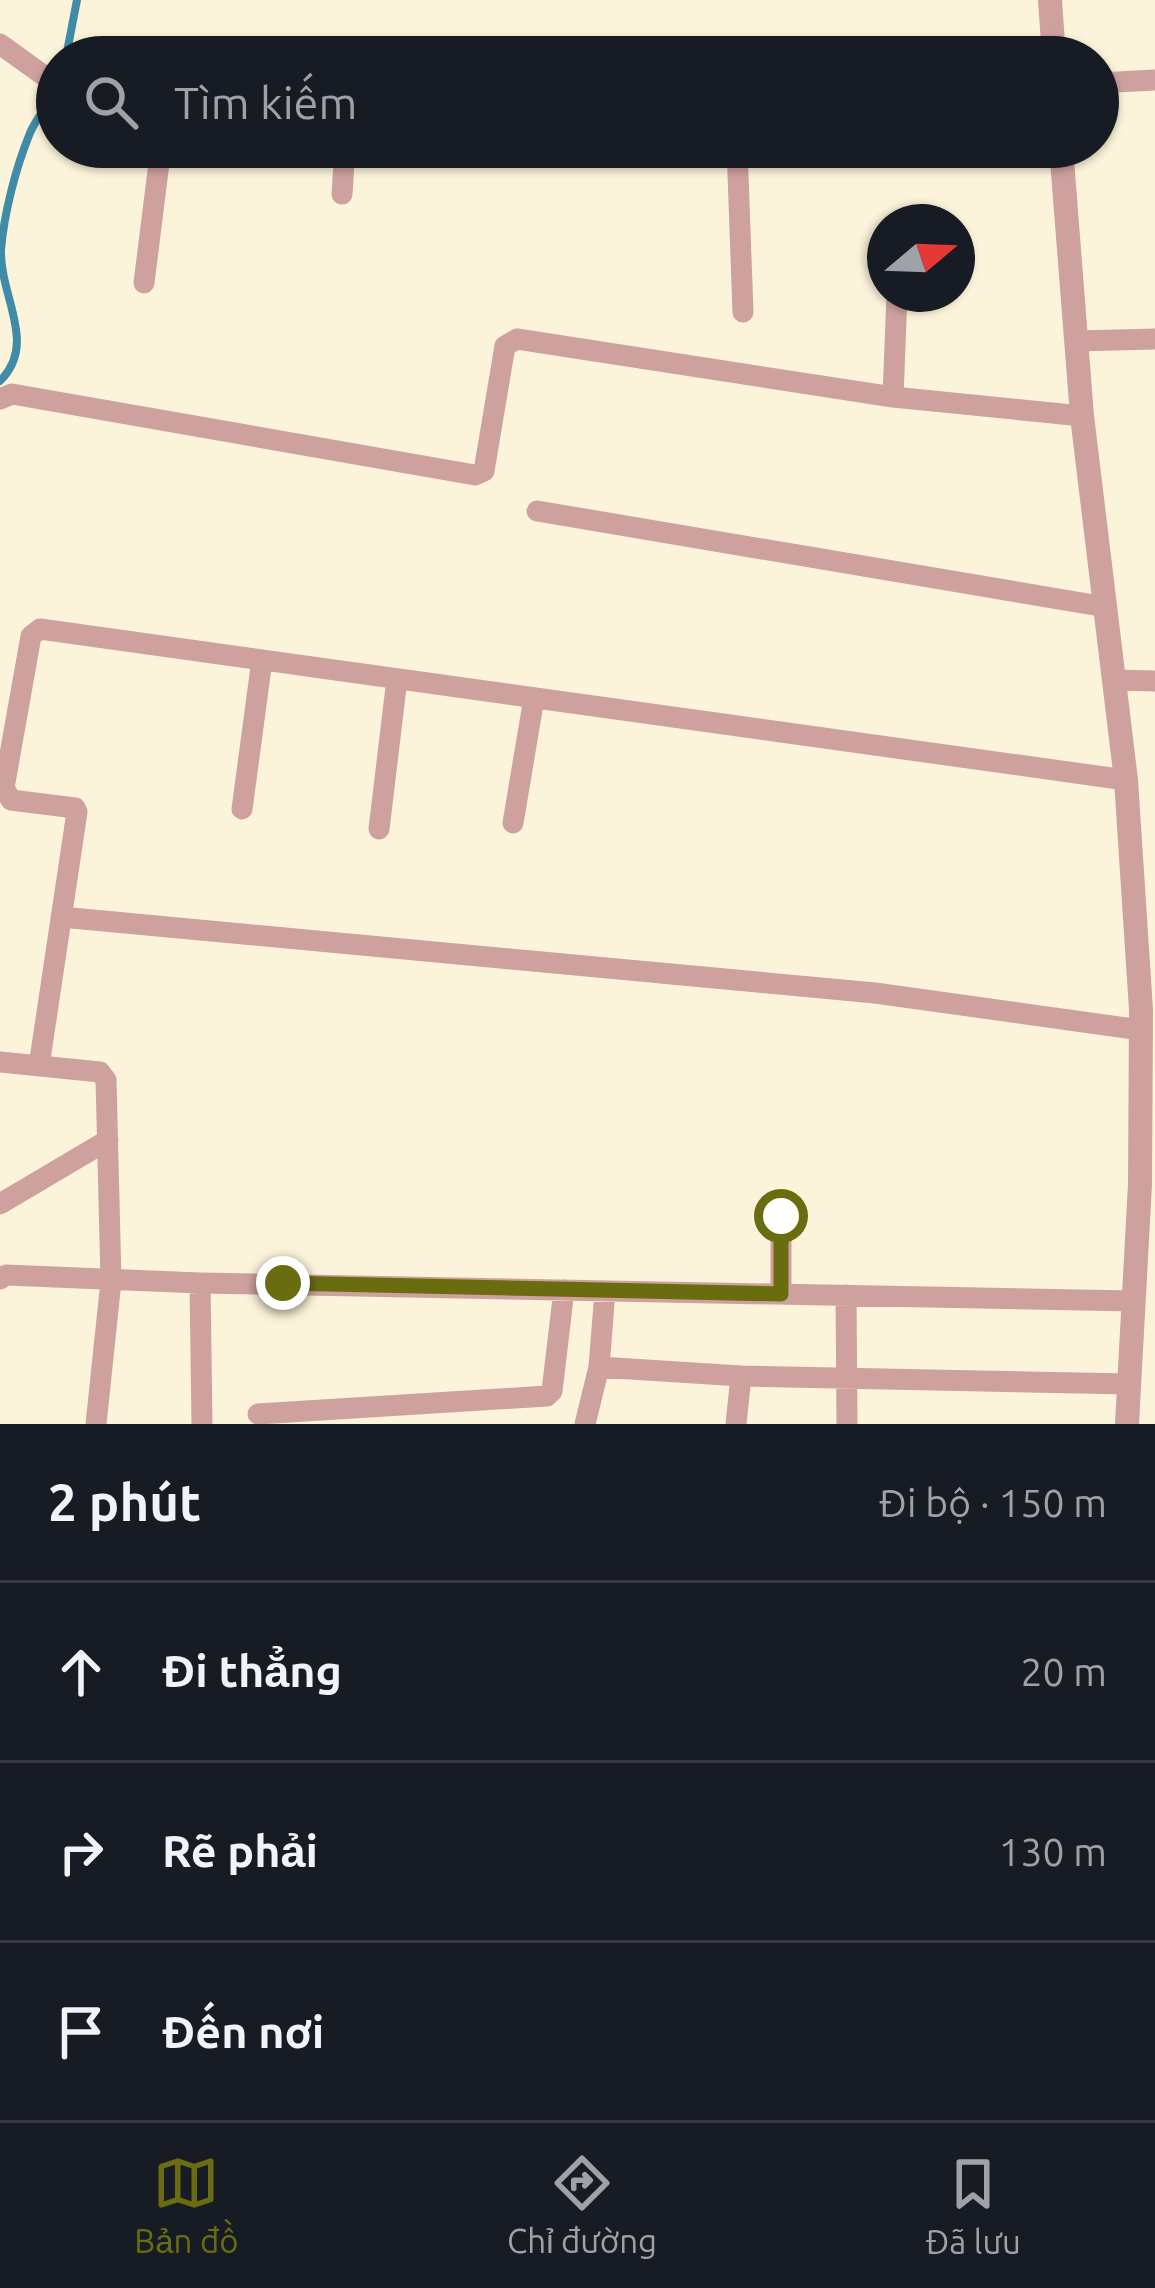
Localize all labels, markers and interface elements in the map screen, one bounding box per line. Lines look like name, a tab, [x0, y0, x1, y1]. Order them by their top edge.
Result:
search box	[36, 36, 1119, 168]
icon: search	[78, 69, 144, 135]
text: Tìm kiếm	[174, 77, 357, 128]
north arrow	[867, 204, 975, 312]
route start	[754, 1189, 808, 1243]
route end	[256, 1256, 310, 1310]
text: 2 phút	[48, 1473, 201, 1531]
text: Đi bộ · 150 m	[879, 1481, 1107, 1524]
icon: ahead	[48, 1639, 114, 1705]
text: Đi thẳng	[162, 1645, 342, 1696]
text: 20 m	[1020, 1650, 1107, 1693]
icon: right	[48, 1819, 114, 1885]
text: Rẽ phải	[162, 1825, 318, 1876]
text: 130 m	[998, 1830, 1107, 1873]
icon: arrive	[48, 1999, 114, 2065]
text: Đến nơi	[162, 2006, 324, 2057]
tab: Bản đồ	[134, 2150, 239, 2261]
tab: Chỉ đường	[507, 2150, 657, 2261]
tab: Đã lưu	[926, 2151, 1021, 2260]

